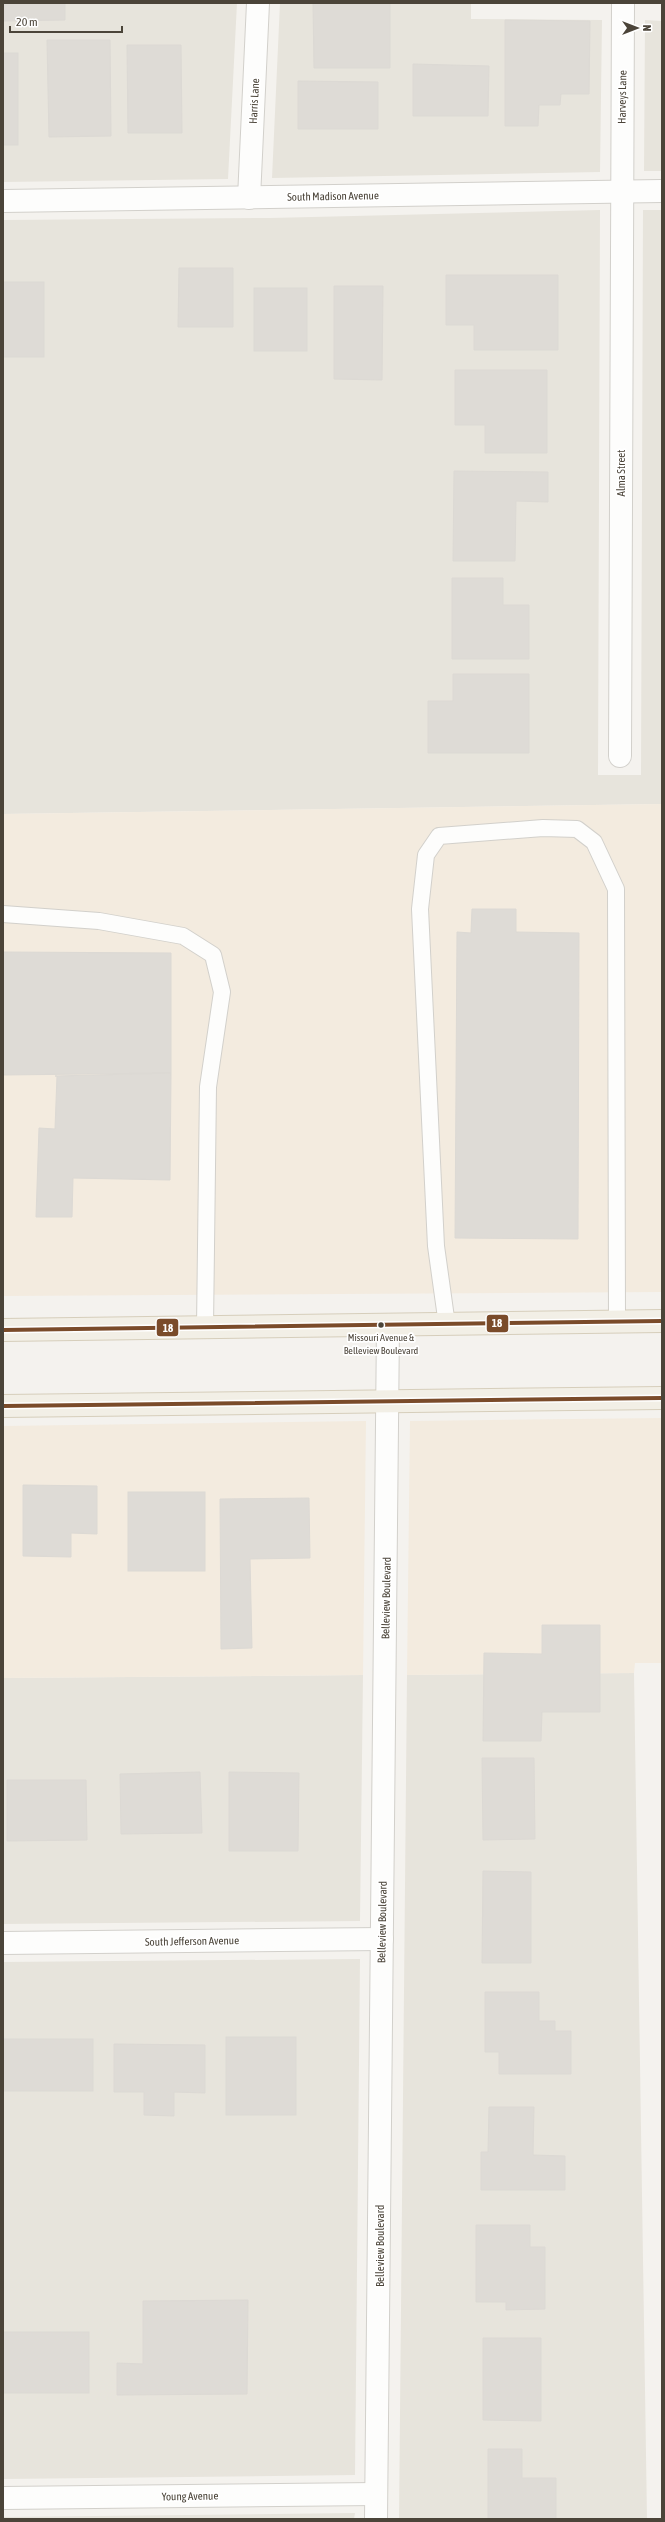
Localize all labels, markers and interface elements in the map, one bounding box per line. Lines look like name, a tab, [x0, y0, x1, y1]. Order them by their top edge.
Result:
scale bar	[10, 8, 122, 34]
north arrow	[617, 8, 657, 48]
text: 20 m	[16, 15, 38, 29]
text: N	[641, 25, 653, 31]
street label: Harveys Lane	[616, 70, 628, 124]
street label: Harris Lane	[247, 78, 261, 124]
street label: South Madison Avenue	[287, 189, 379, 203]
street label: Alma Street	[615, 450, 627, 496]
line badge: 18	[486, 1314, 509, 1333]
text: 18	[492, 1317, 502, 1329]
line badge: 18	[156, 1318, 179, 1337]
marker: Missouri Avenue & Belleview Boulevard	[376, 1320, 386, 1330]
text: 18	[163, 1322, 173, 1334]
place label: Missouri Avenue & Belleview Boulevard	[344, 1332, 419, 1356]
street label: Belleview Boulevard	[379, 1557, 393, 1639]
street label: Belleview Boulevard	[375, 1881, 389, 1963]
street label: South Jefferson Avenue	[145, 1934, 239, 1948]
street label: Belleview Boulevard	[374, 2205, 386, 2287]
street label: Young Avenue	[162, 2490, 218, 2502]

